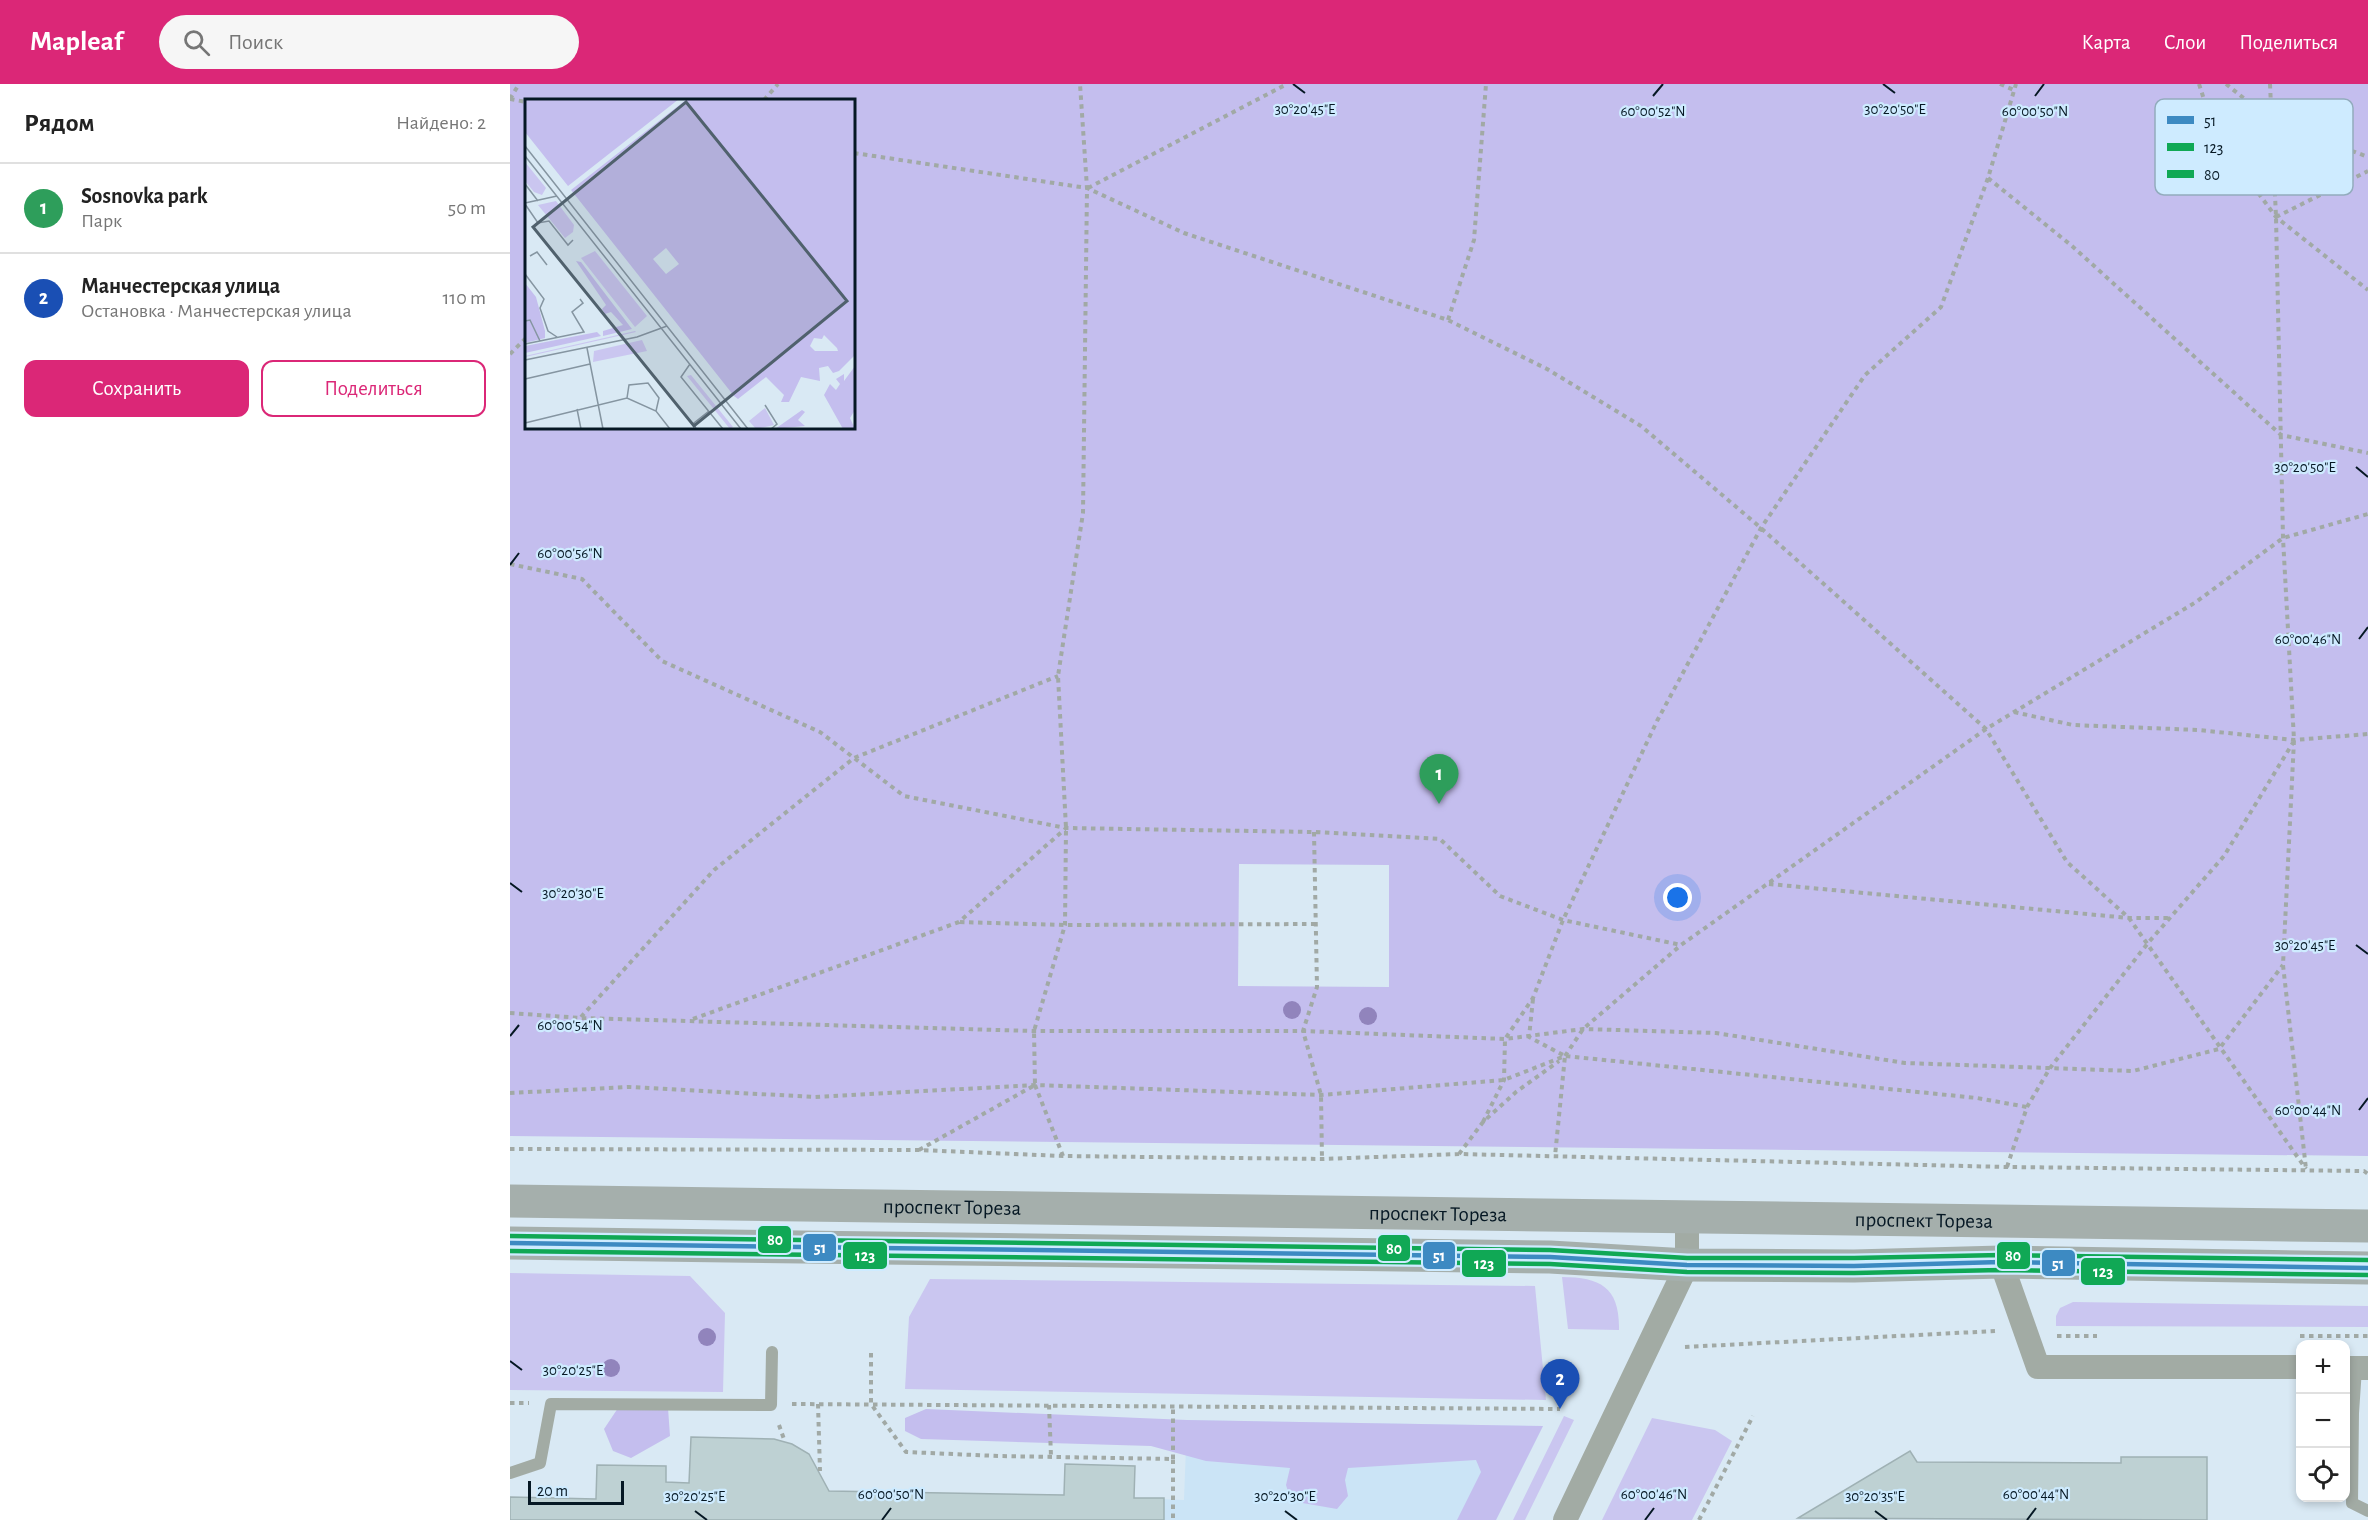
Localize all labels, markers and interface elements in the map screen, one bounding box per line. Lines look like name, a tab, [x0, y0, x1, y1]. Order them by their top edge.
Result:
search box	[159, 15, 579, 69]
icon: search	[180, 26, 213, 59]
text: Mapleaf	[30, 28, 123, 56]
text: Поиск	[228, 31, 283, 53]
text: Карта	[2081, 32, 2131, 53]
text: Слои	[2164, 32, 2206, 53]
text: Поделиться	[2239, 32, 2338, 53]
inset map	[525, 99, 855, 429]
legend	[2155, 99, 2353, 195]
text: 30°20'45"E	[1275, 102, 1335, 117]
text: 30°20'50"E	[1864, 102, 1926, 117]
text: 60°00'52"N	[1620, 104, 1686, 119]
text: 60°00'50"N	[2002, 104, 2068, 119]
text: Рядом	[24, 110, 95, 136]
text: Найдено: 2	[396, 113, 486, 133]
text: 51	[2204, 113, 2216, 129]
text: 123	[2204, 140, 2223, 156]
text: 80	[2204, 167, 2220, 183]
text: Sosnovka park	[81, 185, 208, 207]
text: 1	[40, 198, 47, 218]
text: 50 m	[448, 198, 486, 218]
text: Парк	[81, 211, 122, 231]
text: Манчестерская улица	[81, 275, 280, 297]
text: 2	[39, 288, 48, 308]
text: 110 m	[442, 288, 486, 308]
text: Остановка · Манчестерская улица	[81, 301, 352, 321]
button: Сохранить	[24, 360, 249, 417]
button: Поделиться	[261, 360, 486, 417]
text: 30°20'50"E	[2274, 460, 2336, 475]
text: 60°00'56"N	[537, 546, 603, 561]
text: 60°00'46"N	[2275, 632, 2341, 647]
pin: 1	[1420, 754, 1458, 804]
your location	[1663, 883, 1692, 912]
text: 30°20'30"E	[542, 886, 604, 901]
text: 30°20'45"E	[2275, 938, 2335, 953]
text: 60°00'54"N	[537, 1018, 603, 1033]
text: 60°00'44"N	[2275, 1103, 2341, 1118]
street label: проспект Тореза	[883, 1196, 1022, 1218]
street label: проспект Тореза	[1369, 1202, 1508, 1225]
street label: проспект Тореза	[1855, 1209, 1994, 1231]
line badge: 80	[757, 1225, 792, 1254]
text: 80	[767, 1232, 783, 1248]
line badge: 51	[802, 1233, 837, 1262]
line badge: 80	[1377, 1234, 1411, 1262]
text: 51	[814, 1240, 826, 1256]
line badge: 123	[842, 1241, 888, 1270]
text: 80	[1386, 1241, 1402, 1257]
line badge: 51	[1422, 1241, 1456, 1270]
line badge: 80	[1996, 1241, 2031, 1270]
text: 123	[855, 1248, 875, 1264]
text: 51	[1433, 1248, 1445, 1264]
text: 80	[2005, 1248, 2021, 1264]
line badge: 123	[1461, 1249, 1507, 1278]
line badge: 51	[2041, 1249, 2076, 1277]
text: 123	[1474, 1256, 1494, 1272]
text: 51	[2052, 1256, 2064, 1272]
line badge: 123	[2080, 1257, 2126, 1286]
text: 123	[2093, 1264, 2113, 1280]
map controls	[2296, 1340, 2350, 1502]
button: +	[2296, 1340, 2350, 1394]
pin: 2	[1540, 1360, 1580, 1409]
text: 30°20'25"E	[543, 1363, 603, 1378]
button: −	[2296, 1394, 2350, 1448]
button: locate	[2296, 1448, 2350, 1502]
scale bar	[528, 1478, 624, 1506]
text: 20 m	[537, 1483, 568, 1499]
text: 60°00'50"N	[858, 1487, 924, 1502]
text: 60°00'46"N	[1621, 1487, 1687, 1502]
text: 60°00'44"N	[2003, 1487, 2069, 1502]
text: 30°20'25"E	[665, 1489, 725, 1504]
text: 30°20'30"E	[1254, 1489, 1316, 1504]
text: 30°20'35"E	[1845, 1489, 1905, 1504]

